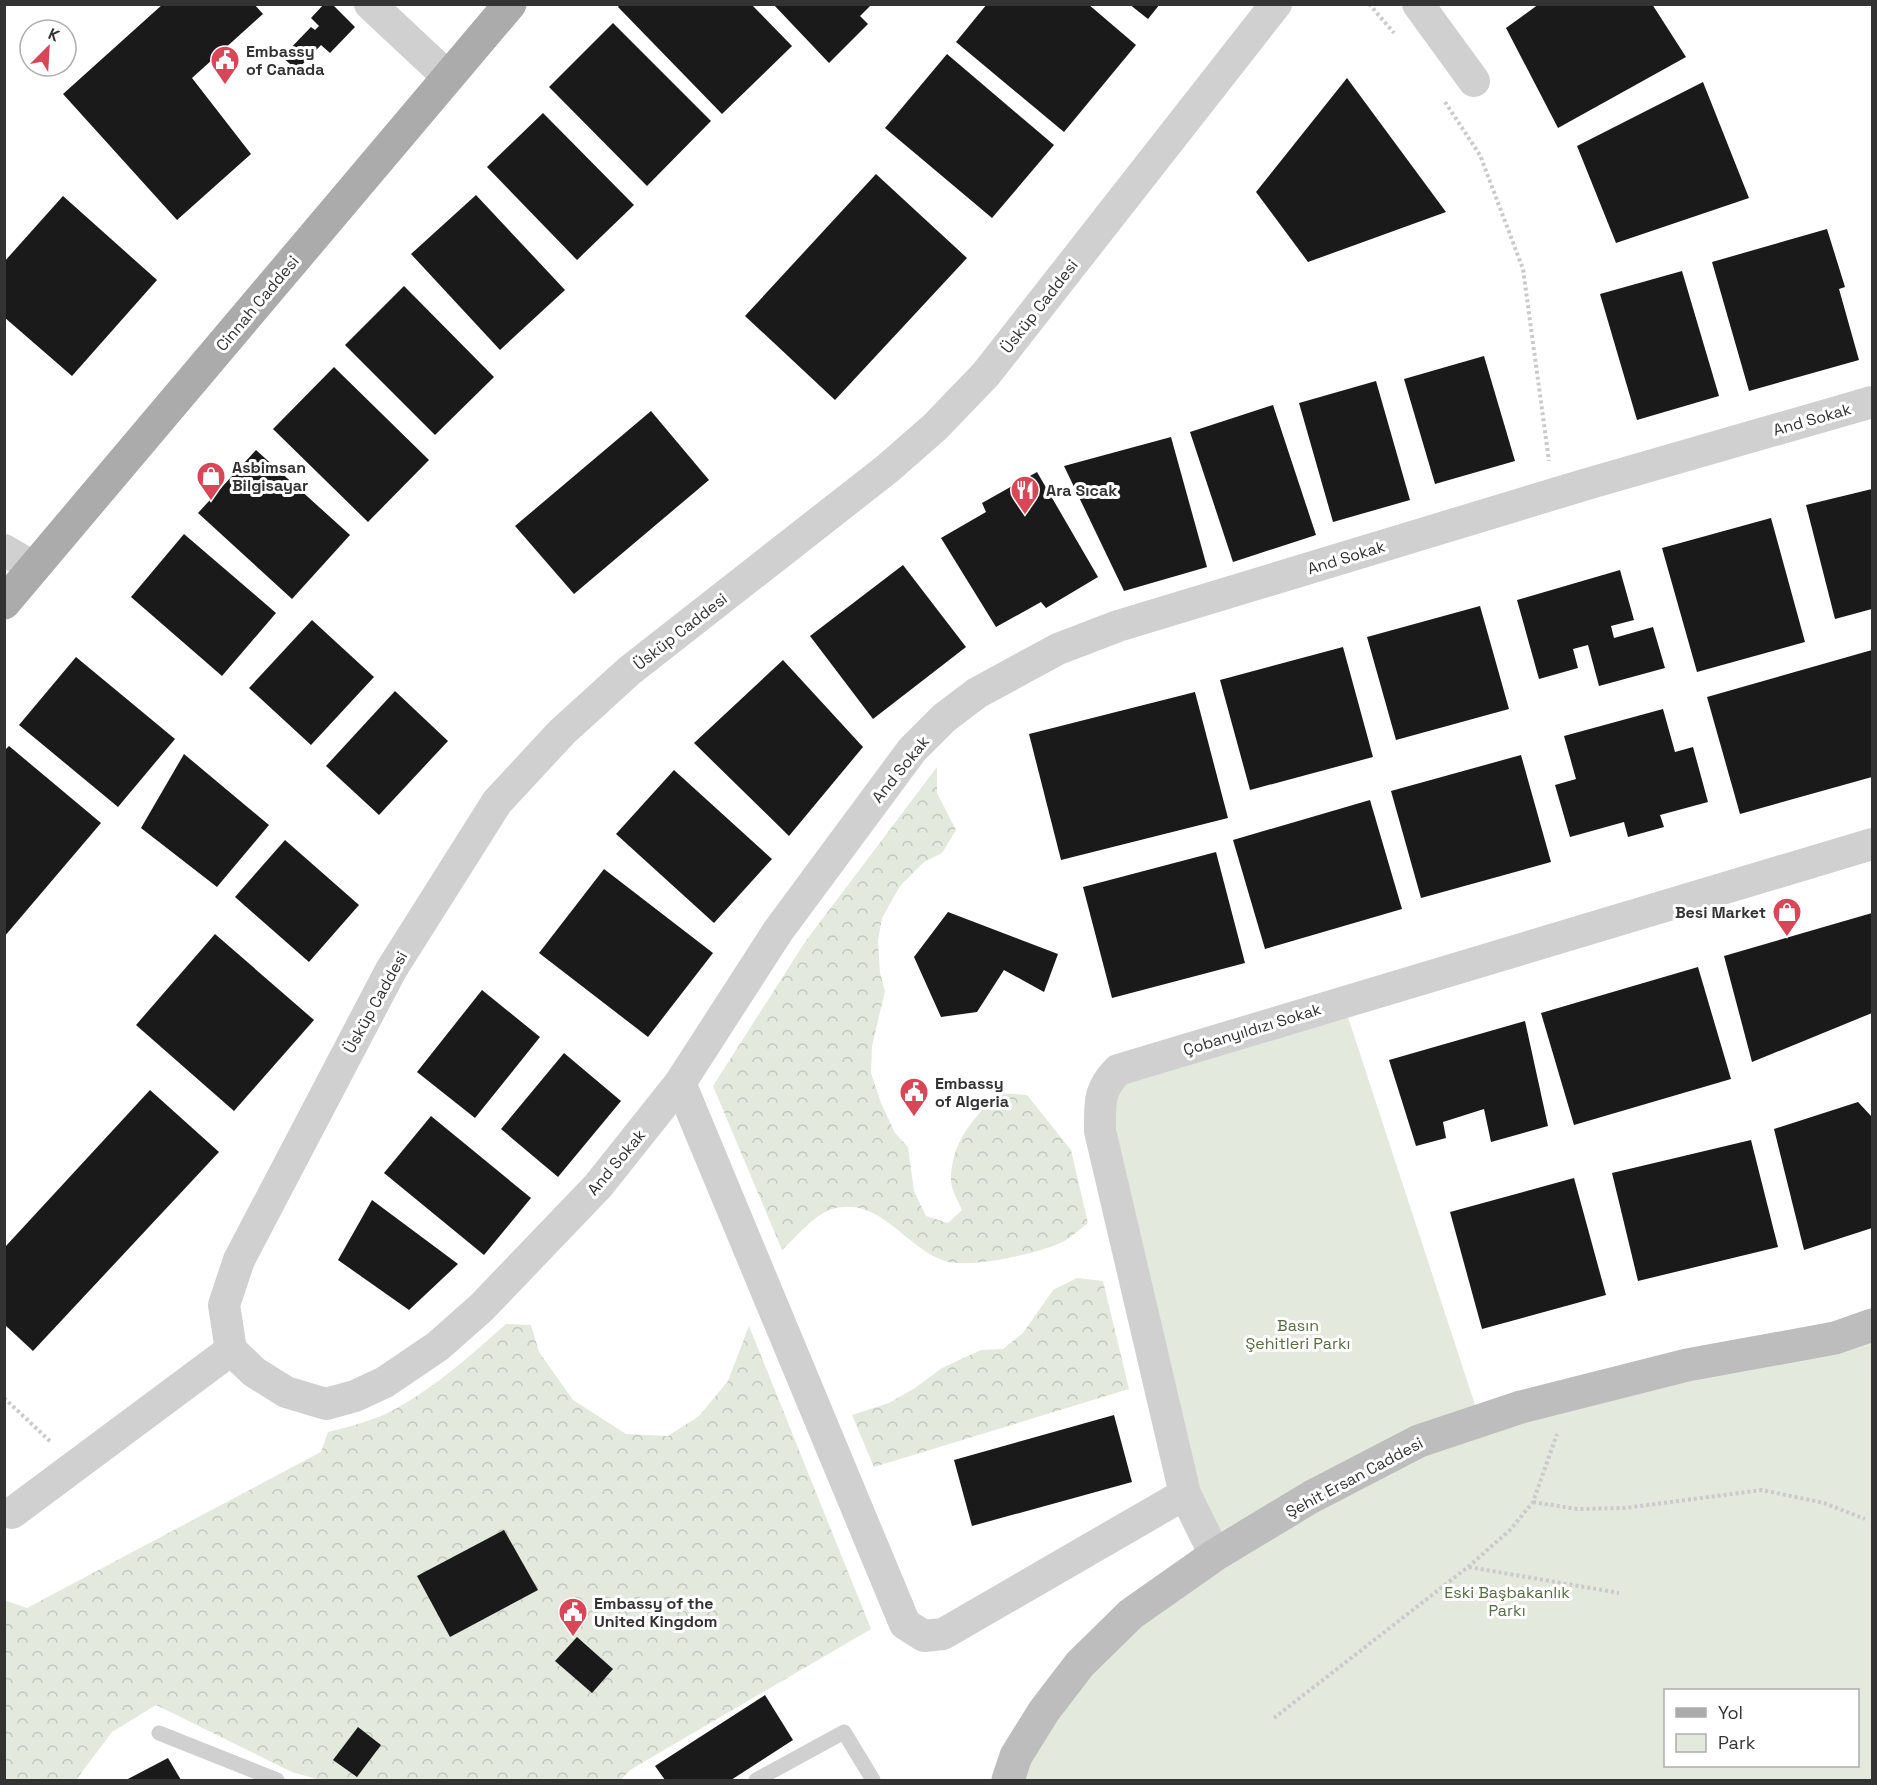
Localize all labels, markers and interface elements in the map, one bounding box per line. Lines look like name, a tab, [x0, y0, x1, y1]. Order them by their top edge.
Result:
north arrow	[18, 18, 78, 78]
text: K	[45, 23, 63, 46]
place label: Embassy of Canada	[246, 41, 325, 80]
public building icon: Embassy of Canada	[209, 44, 241, 86]
street label: Cinnah Caddesi	[211, 251, 304, 356]
street label: Üsküp Caddesi	[996, 255, 1083, 358]
street label: And Sokak	[1771, 398, 1854, 441]
place label: Asbimsan Bilgisayar	[232, 457, 308, 496]
shop icon: Asbimsan Bilgisayar	[195, 460, 227, 502]
restaurant icon: Ara Sıcak	[1009, 474, 1041, 516]
place label: Ara Sıcak	[1046, 480, 1117, 501]
street label: And Sokak	[1305, 536, 1388, 579]
street label: Üsküp Caddesi	[629, 588, 732, 675]
street label: And Sokak	[867, 731, 934, 807]
shop icon: Besi Market	[1771, 896, 1803, 938]
place label: Besi Market	[1675, 902, 1766, 923]
street label: Üsküp Caddesi	[339, 947, 412, 1057]
street label: Çobanyıldızı Sokak	[1180, 998, 1324, 1060]
place label: Embassy of Algeria	[935, 1073, 1009, 1112]
public building icon: Embassy of Algeria	[898, 1076, 930, 1118]
street label: And Sokak	[583, 1125, 650, 1200]
park label: Basın Şehitleri Parkı	[1245, 1315, 1351, 1354]
street label: Şehit Ersan Caddesi	[1282, 1432, 1427, 1523]
park label: Eski Başbakanlık Parkı	[1444, 1582, 1570, 1621]
place label: Embassy of the United Kingdom	[594, 1593, 717, 1632]
public building icon: Embassy of the United Kingdom	[557, 1596, 589, 1638]
legend	[1664, 1689, 1859, 1767]
text: Yol	[1718, 1701, 1743, 1724]
text: Park	[1718, 1731, 1756, 1754]

